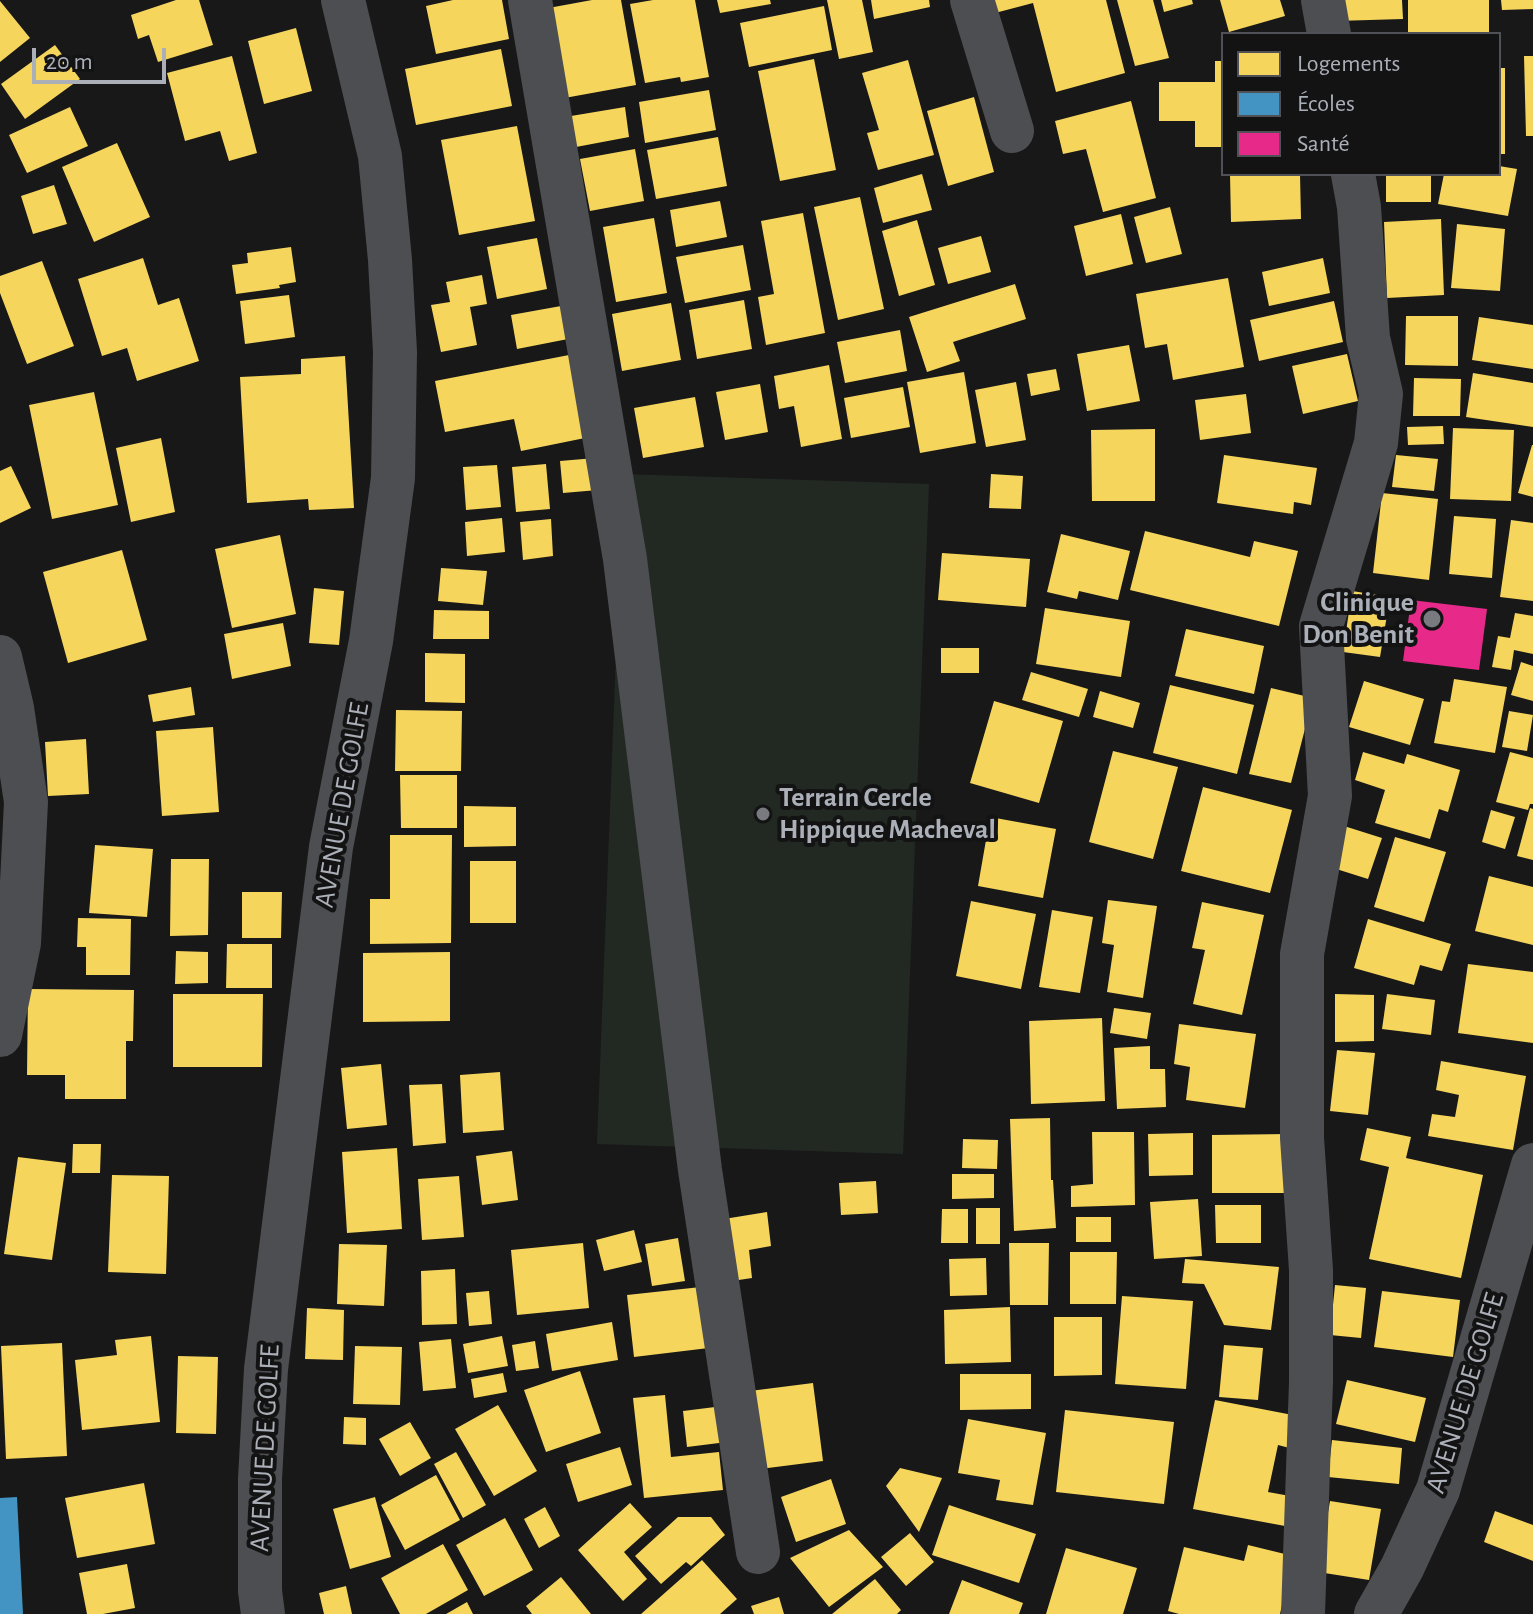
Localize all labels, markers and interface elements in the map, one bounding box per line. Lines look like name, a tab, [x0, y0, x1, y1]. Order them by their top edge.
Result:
scale bar	[36, 32, 170, 82]
legend	[1221, 32, 1501, 176]
text: 20 m	[46, 50, 93, 74]
text: Logements	[1297, 52, 1400, 76]
text: Écoles	[1297, 92, 1355, 116]
text: Santé	[1297, 132, 1349, 156]
place label: Clinique Don Benit	[1302, 586, 1414, 652]
marker: Clinique Don Benit	[1421, 608, 1443, 630]
street label: AVENUE DE GOLFE	[307, 700, 377, 910]
place label: Terrain Cercle Hippique Macheval	[779, 781, 996, 847]
marker: Terrain Cercle Hippique Macheval	[754, 805, 772, 823]
street label: AVENUE DE GOLFE	[1419, 1289, 1511, 1497]
street label: AVENUE DE GOLFE	[243, 1343, 287, 1553]

